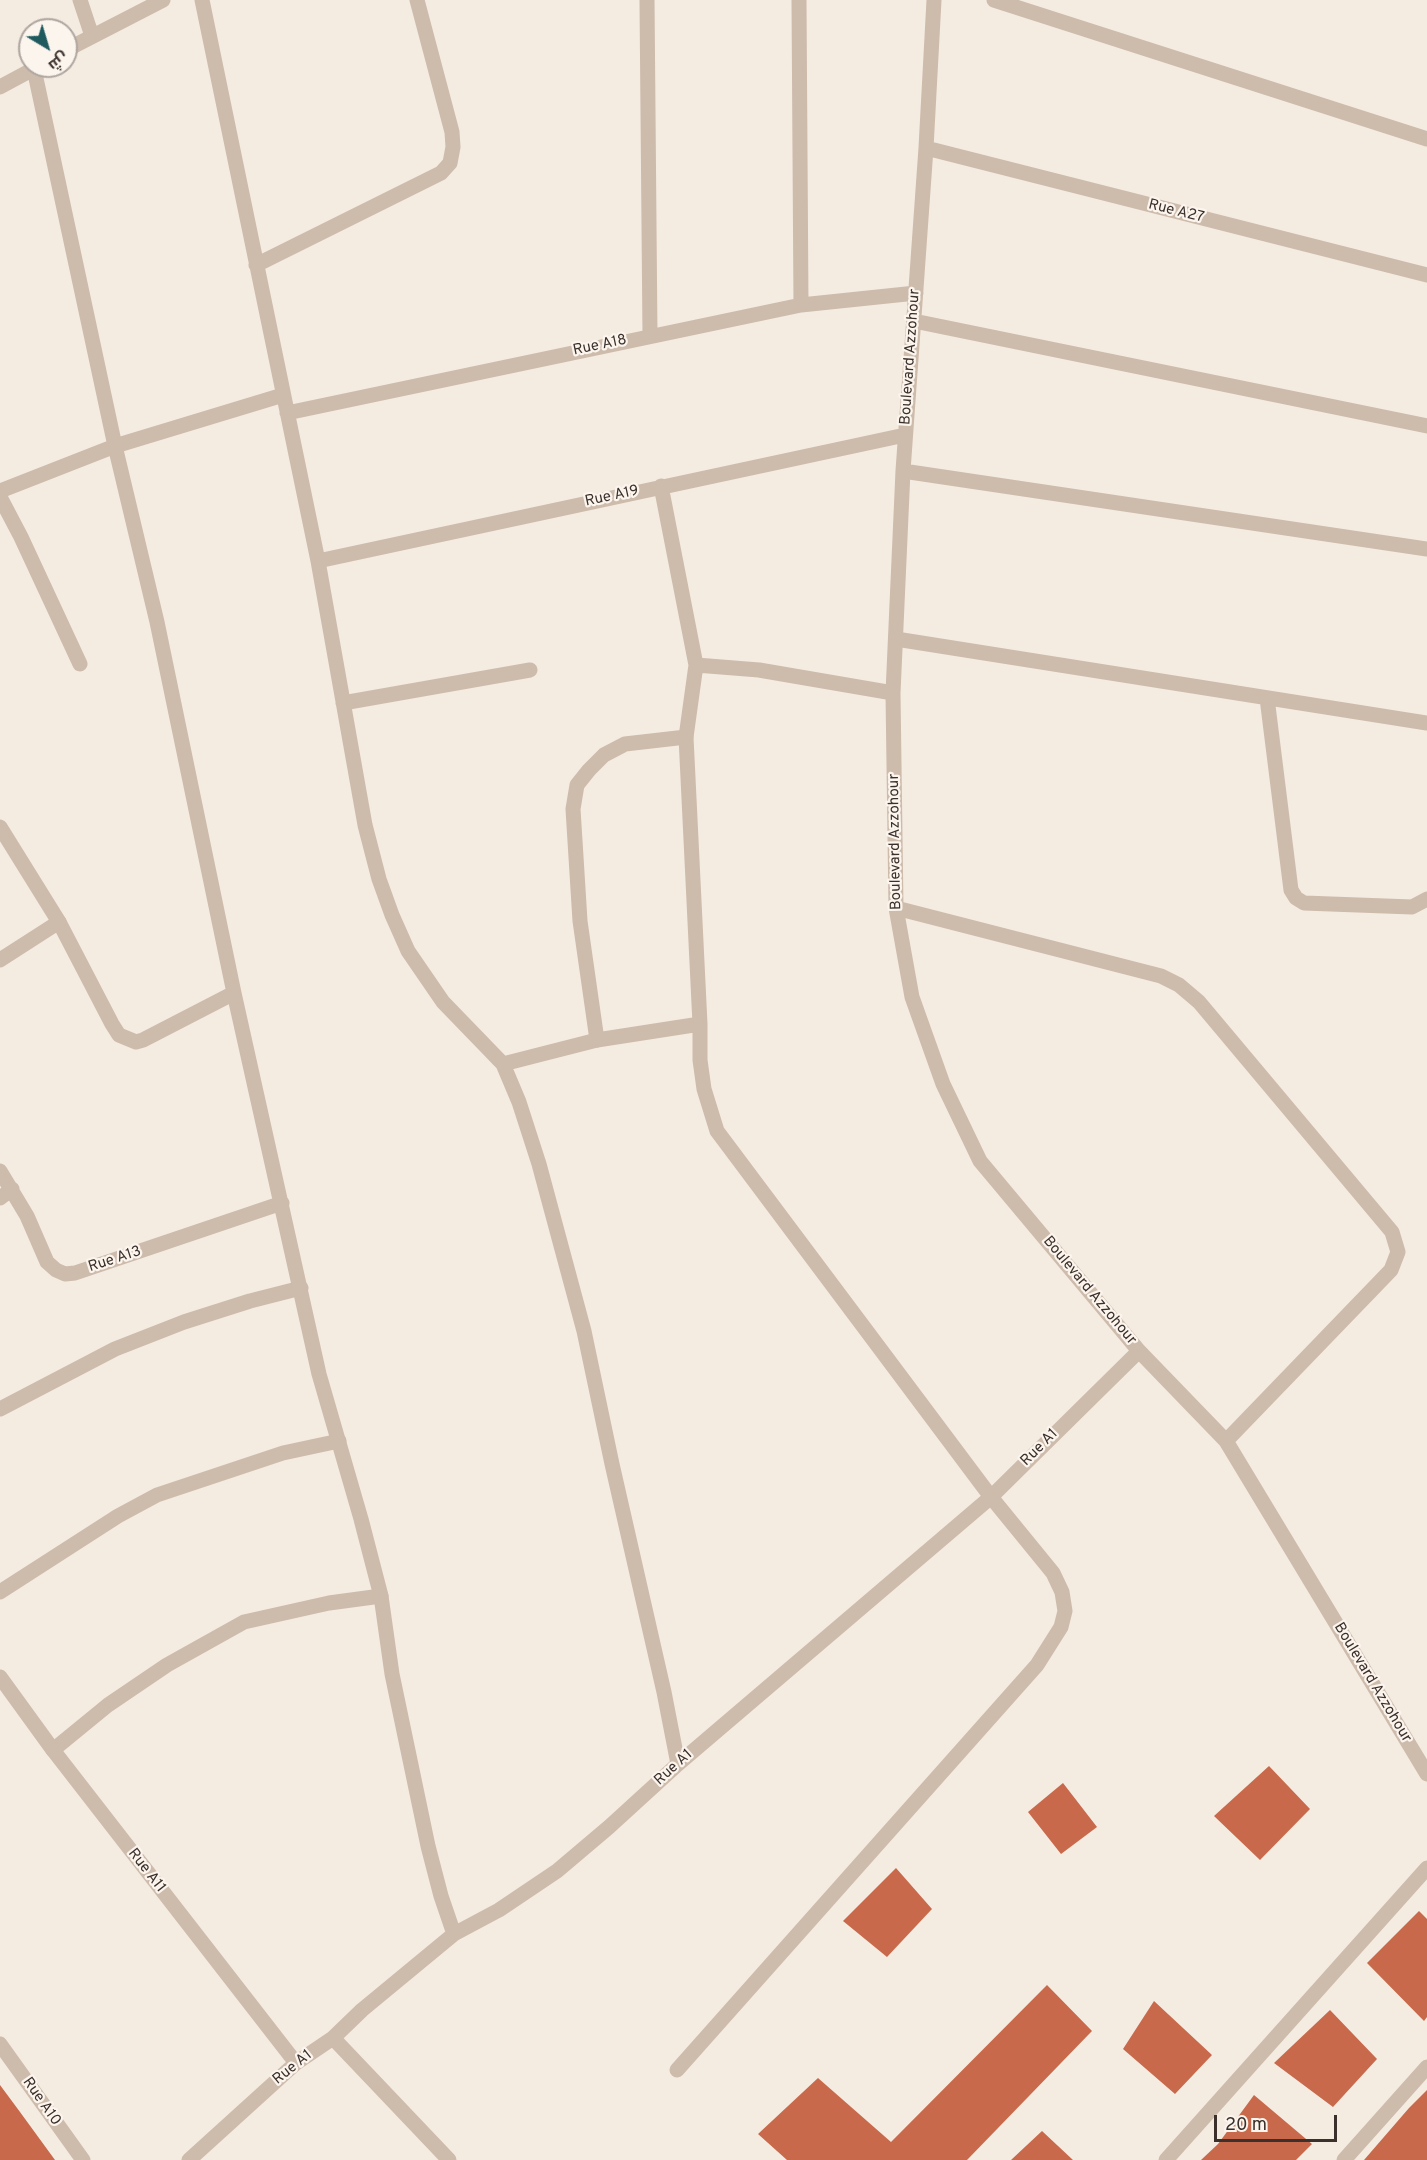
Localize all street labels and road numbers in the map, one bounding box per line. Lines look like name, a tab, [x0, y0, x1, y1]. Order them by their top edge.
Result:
street label: Rue A27	[1146, 196, 1206, 228]
street label: Boulevard Azzohour	[897, 288, 925, 426]
street label: Rue A18	[571, 332, 629, 360]
street label: Rue A19	[584, 483, 640, 511]
street label: Boulevard Azzohour	[886, 774, 906, 910]
street label: Boulevard Azzohour	[1038, 1233, 1140, 1349]
street label: Rue A13	[86, 1243, 144, 1277]
street label: Rue A1	[1018, 1426, 1062, 1470]
street label: Boulevard Azzohour	[1329, 1620, 1415, 1746]
street label: Rue A1	[651, 1746, 697, 1790]
street label: Rue A11	[123, 1845, 169, 1897]
street label: Rue A1	[270, 2047, 316, 2089]
street label: Rue A10	[18, 2074, 64, 2130]

